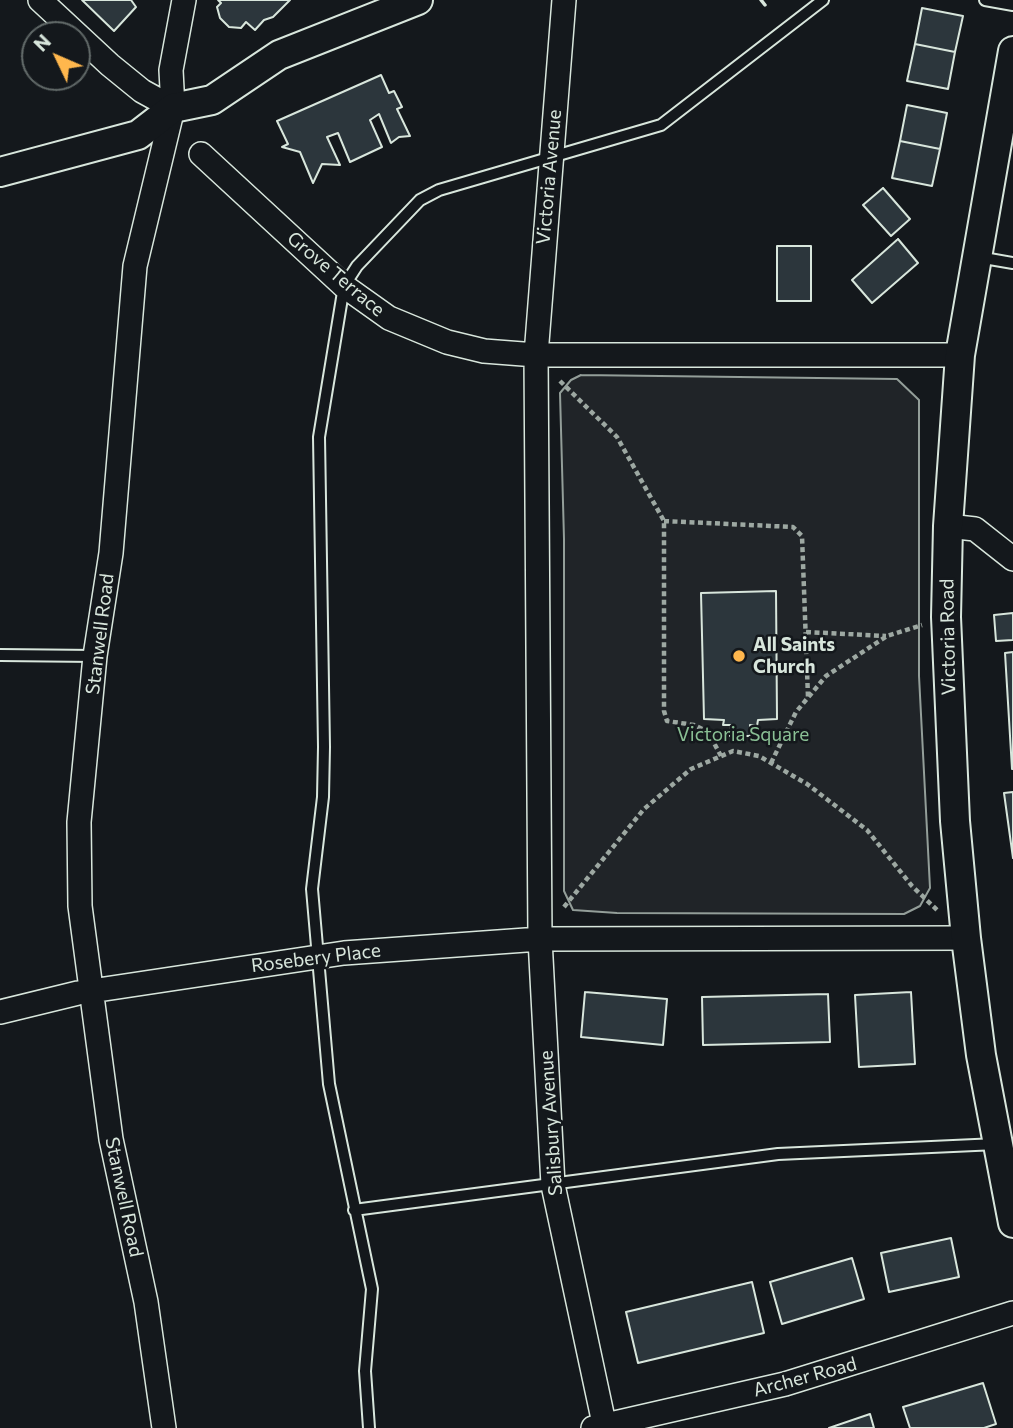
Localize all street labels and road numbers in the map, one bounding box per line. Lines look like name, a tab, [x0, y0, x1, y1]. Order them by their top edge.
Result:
street label: Victoria Avenue	[532, 108, 566, 246]
street label: Grove Terrace	[283, 227, 389, 321]
street label: Stanwell Road	[81, 572, 119, 696]
street label: Victoria Road	[936, 578, 960, 696]
street label: Rosebery Place	[250, 939, 382, 977]
street label: Salisbury Avenue	[535, 1050, 567, 1196]
street label: Stanwell Road	[100, 1135, 148, 1259]
street label: Archer Road	[751, 1352, 859, 1402]

